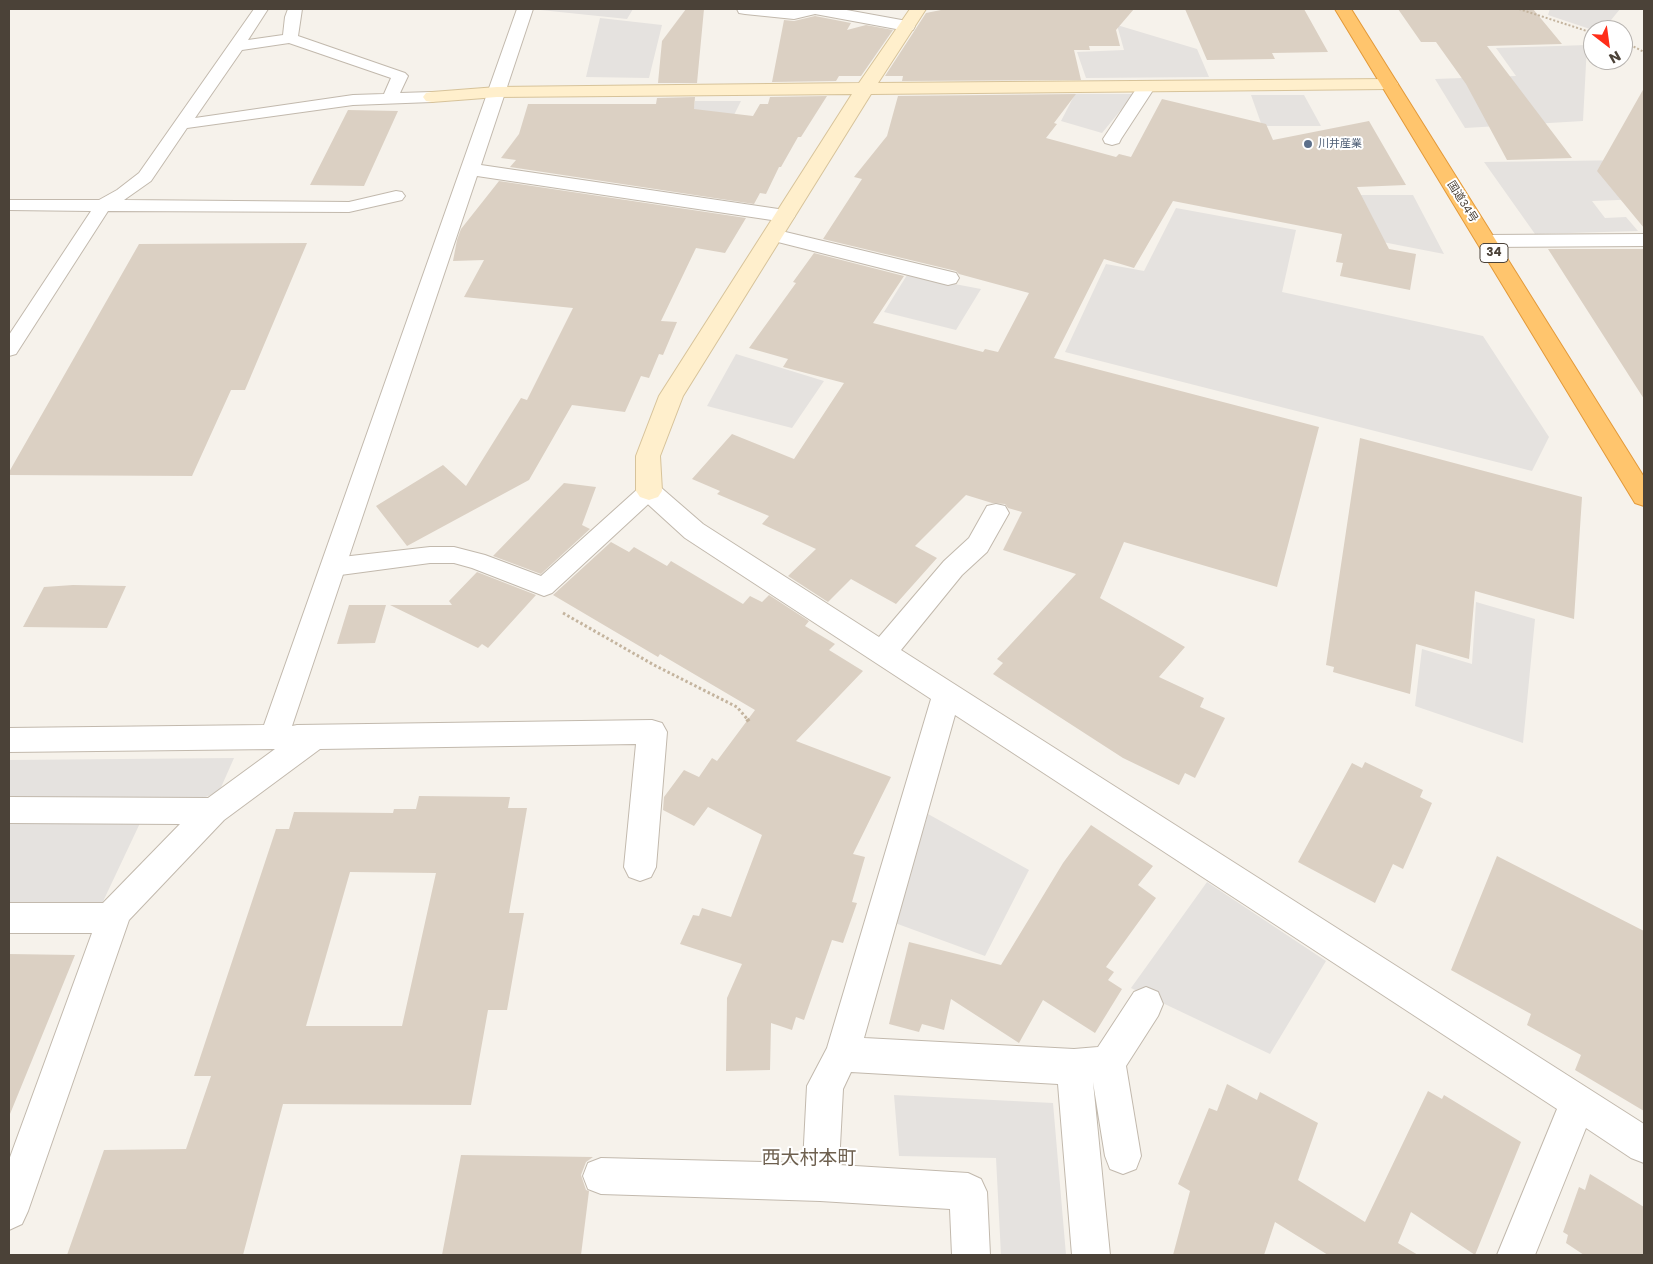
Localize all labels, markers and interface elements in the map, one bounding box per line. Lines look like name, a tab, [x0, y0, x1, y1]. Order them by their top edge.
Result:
north arrow	[1583, 20, 1633, 70]
text: N	[1605, 46, 1625, 68]
place label: 川井産業	[1318, 137, 1362, 151]
marker: 川井産業	[1302, 138, 1314, 150]
street label: 国道34号	[1444, 179, 1480, 225]
road number: 34	[1480, 244, 1508, 262]
district label: 西大村本町	[762, 1148, 856, 1170]

